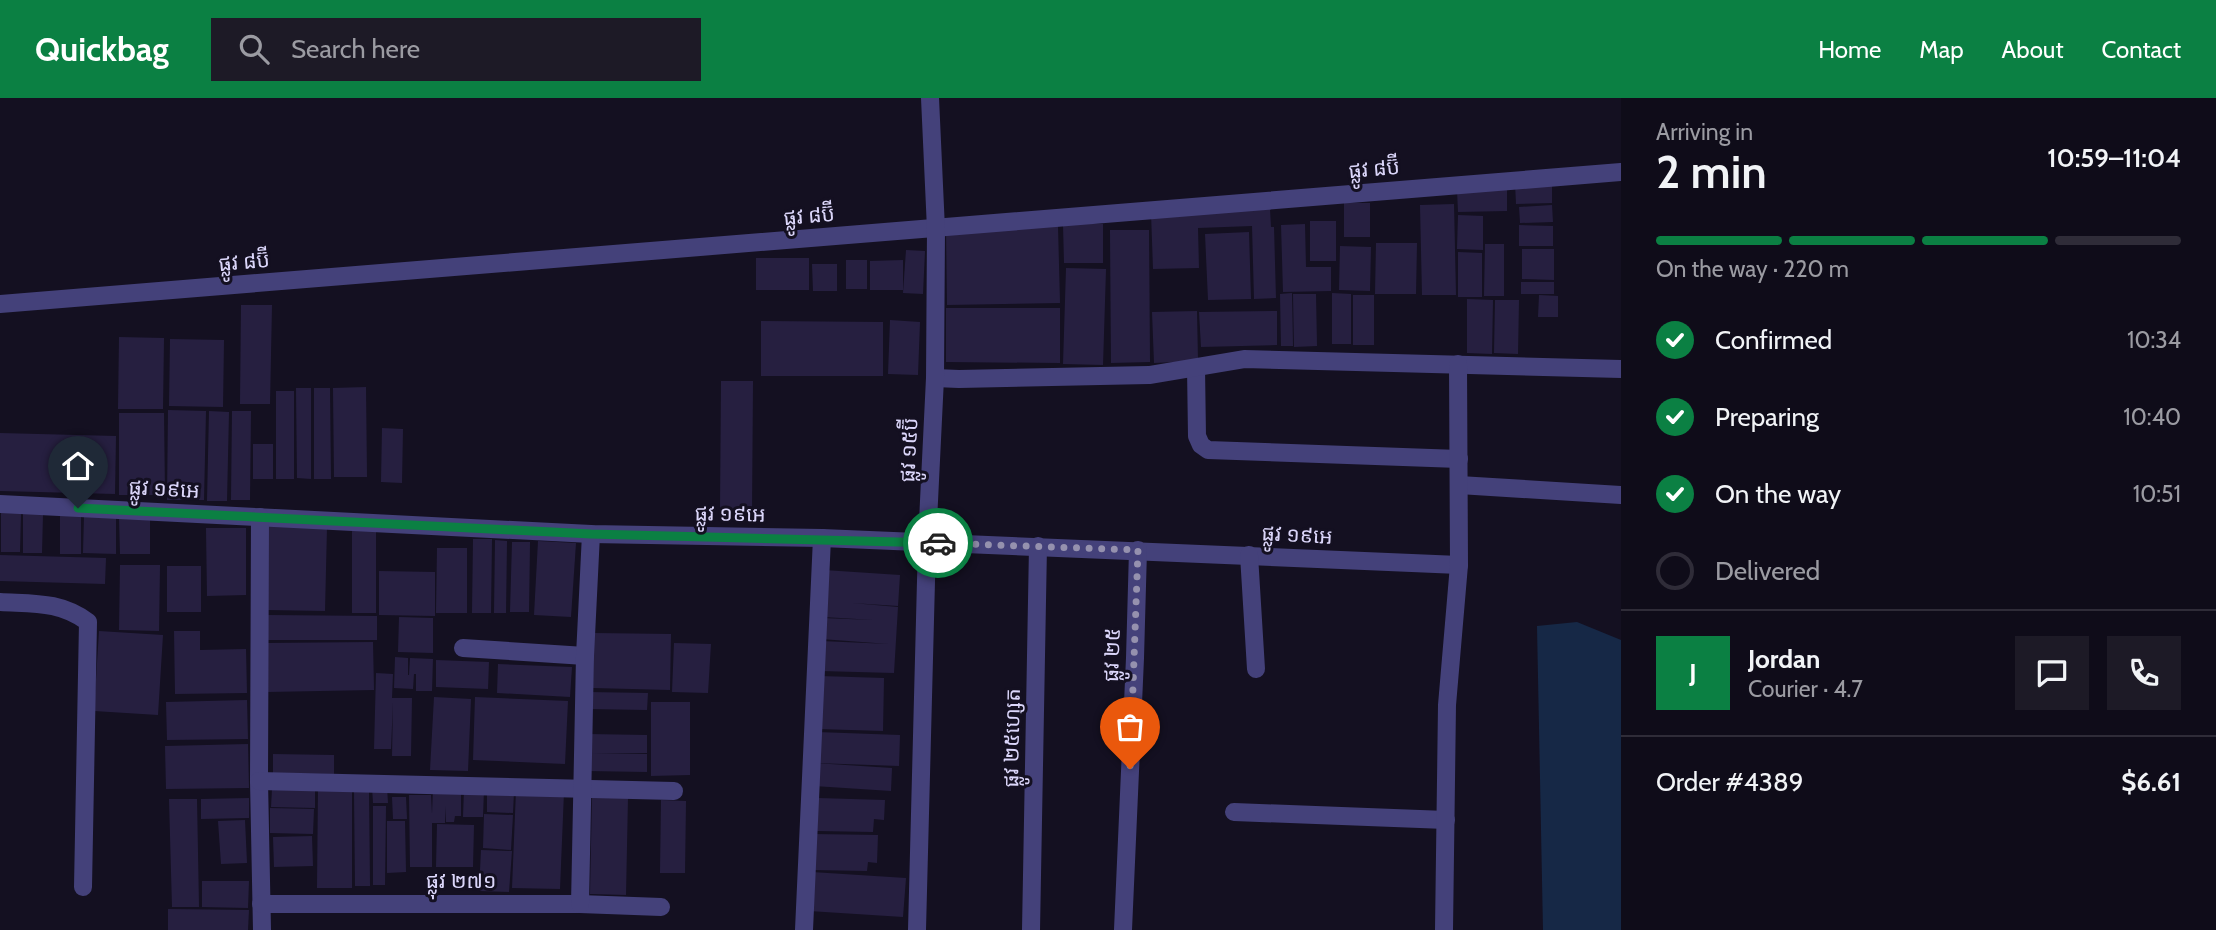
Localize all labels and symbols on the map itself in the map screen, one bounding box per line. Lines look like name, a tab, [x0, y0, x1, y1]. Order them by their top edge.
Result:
street label: ផ្លូវ ៨ប៊ី	[1347, 152, 1401, 190]
street label: ផ្លូវ ៨ប៊ី	[782, 199, 836, 237]
street label: ផ្លូវ ៨ប៊ី	[217, 245, 271, 283]
street label: ផ្លូវ ១៥ប៊ី	[893, 417, 930, 483]
pin	[48, 436, 108, 508]
street label: ផ្លូវ ១៩អេ	[128, 474, 200, 510]
street label: ផ្លូវ ១៩អេ	[694, 500, 766, 534]
courier	[903, 508, 973, 578]
street label: ផ្លូវ ១៩អេ	[1261, 520, 1333, 556]
street label: ផ្លូវ ២៥	[1098, 628, 1132, 683]
street label: ផ្លូវ ២៥ហ្សេត	[998, 688, 1032, 788]
pin	[1100, 697, 1160, 769]
street label: ផ្លុវ ២៧១	[426, 868, 496, 900]

